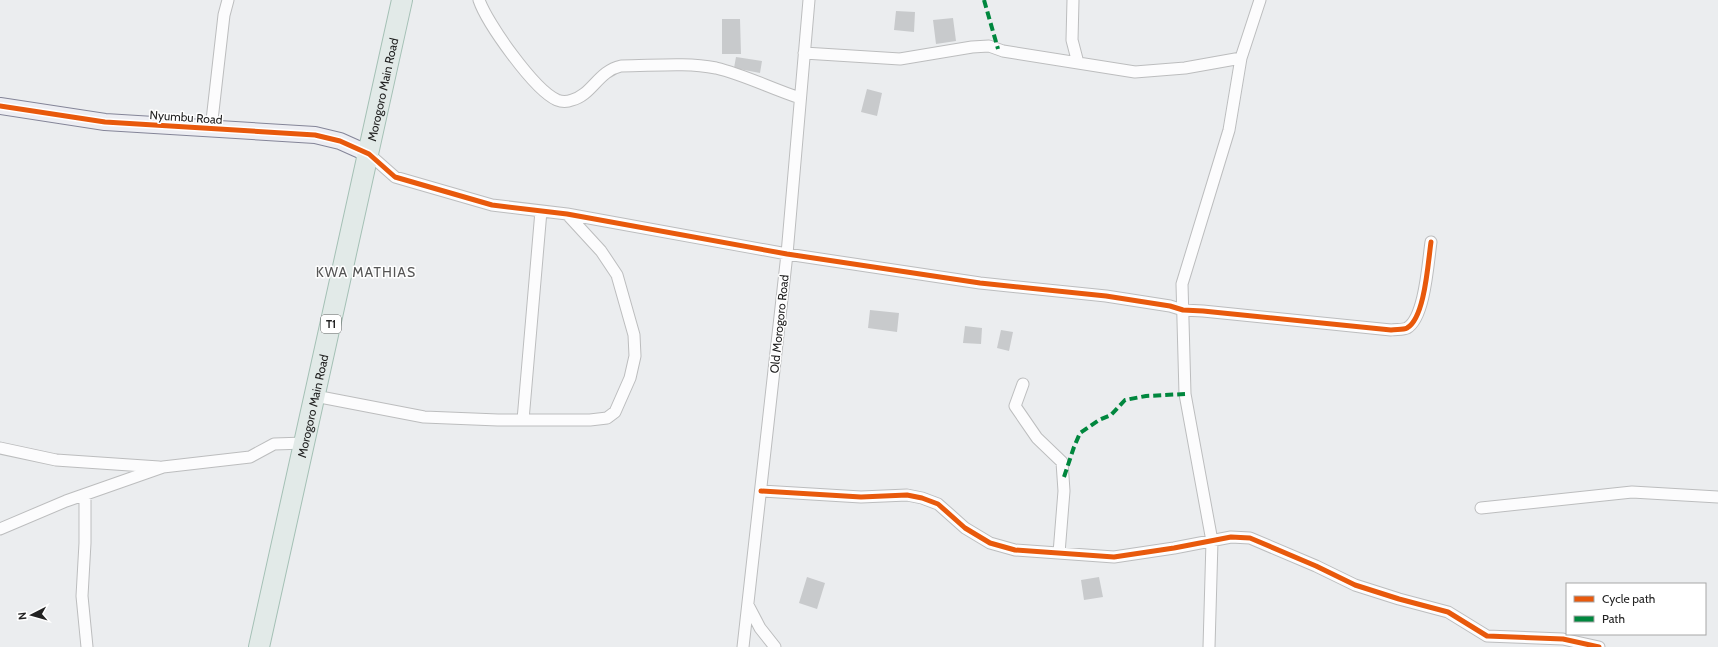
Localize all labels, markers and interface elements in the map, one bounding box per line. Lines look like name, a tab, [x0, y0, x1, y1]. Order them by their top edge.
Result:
street label: Morogoro Main Road	[364, 36, 401, 143]
street label: Nyumbu Road	[149, 107, 223, 127]
district label: KWA MATHIAS	[316, 263, 416, 281]
street label: Old Morogoro Road	[766, 274, 792, 374]
road number: T1	[321, 315, 341, 333]
street label: Morogoro Main Road	[294, 353, 331, 459]
legend	[1566, 583, 1706, 635]
text: Cycle path	[1602, 591, 1655, 606]
north arrow	[12, 595, 52, 635]
text: N	[15, 611, 29, 621]
text: Path	[1602, 611, 1625, 626]

